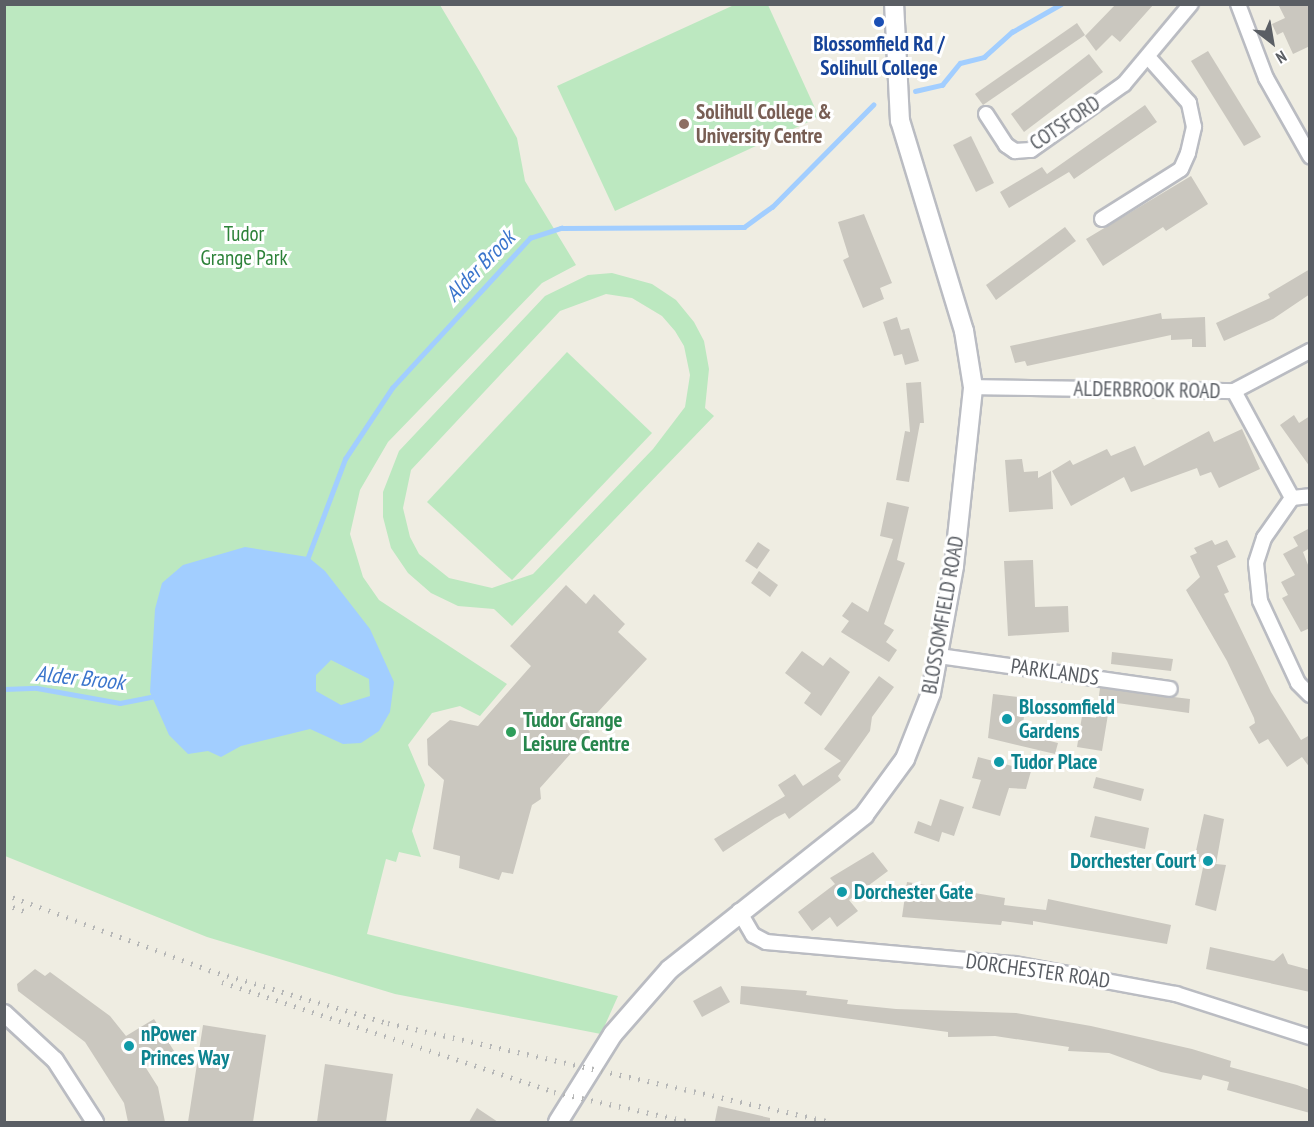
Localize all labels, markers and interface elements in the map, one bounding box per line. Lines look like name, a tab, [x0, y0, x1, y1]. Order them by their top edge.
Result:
north arrow	[1242, 12, 1302, 72]
marker: Blossomfield Rd / Solihull College	[872, 15, 886, 29]
place label: Blossomfield Rd / Solihull College	[813, 31, 945, 81]
text: N	[1272, 47, 1290, 68]
street label: COTSFORD	[1025, 90, 1105, 156]
place label: Solihull College & University Centre	[696, 99, 832, 149]
marker: Solihull College & University Centre	[677, 117, 691, 131]
park label: Tudor Grange Park	[200, 221, 288, 271]
water label: Alder Brook	[440, 225, 520, 307]
street label: ALDERBROOK ROAD	[1073, 376, 1221, 404]
street label: BLOSSOMFIELD ROAD	[917, 534, 969, 696]
street label: PARKLANDS	[1009, 653, 1101, 691]
water label: Alder Brook	[34, 660, 126, 696]
place label: Blossomfield Gardens	[1019, 694, 1115, 744]
place label: Tudor Grange Leisure Centre	[523, 707, 630, 757]
marker: Blossomfield Gardens	[1000, 712, 1014, 726]
marker: Tudor Grange Leisure Centre	[504, 725, 518, 739]
place label: Tudor Place	[1011, 749, 1098, 775]
marker: Tudor Place	[992, 755, 1006, 769]
place label: Dorchester Court	[1070, 848, 1196, 874]
marker: Dorchester Court	[1201, 854, 1215, 868]
place label: Dorchester Gate	[854, 879, 974, 905]
marker: Dorchester Gate	[835, 885, 849, 899]
street label: DORCHESTER ROAD	[964, 948, 1112, 994]
place label: nPower Princes Way	[141, 1021, 230, 1071]
marker: nPower Princes Way	[122, 1039, 136, 1053]

